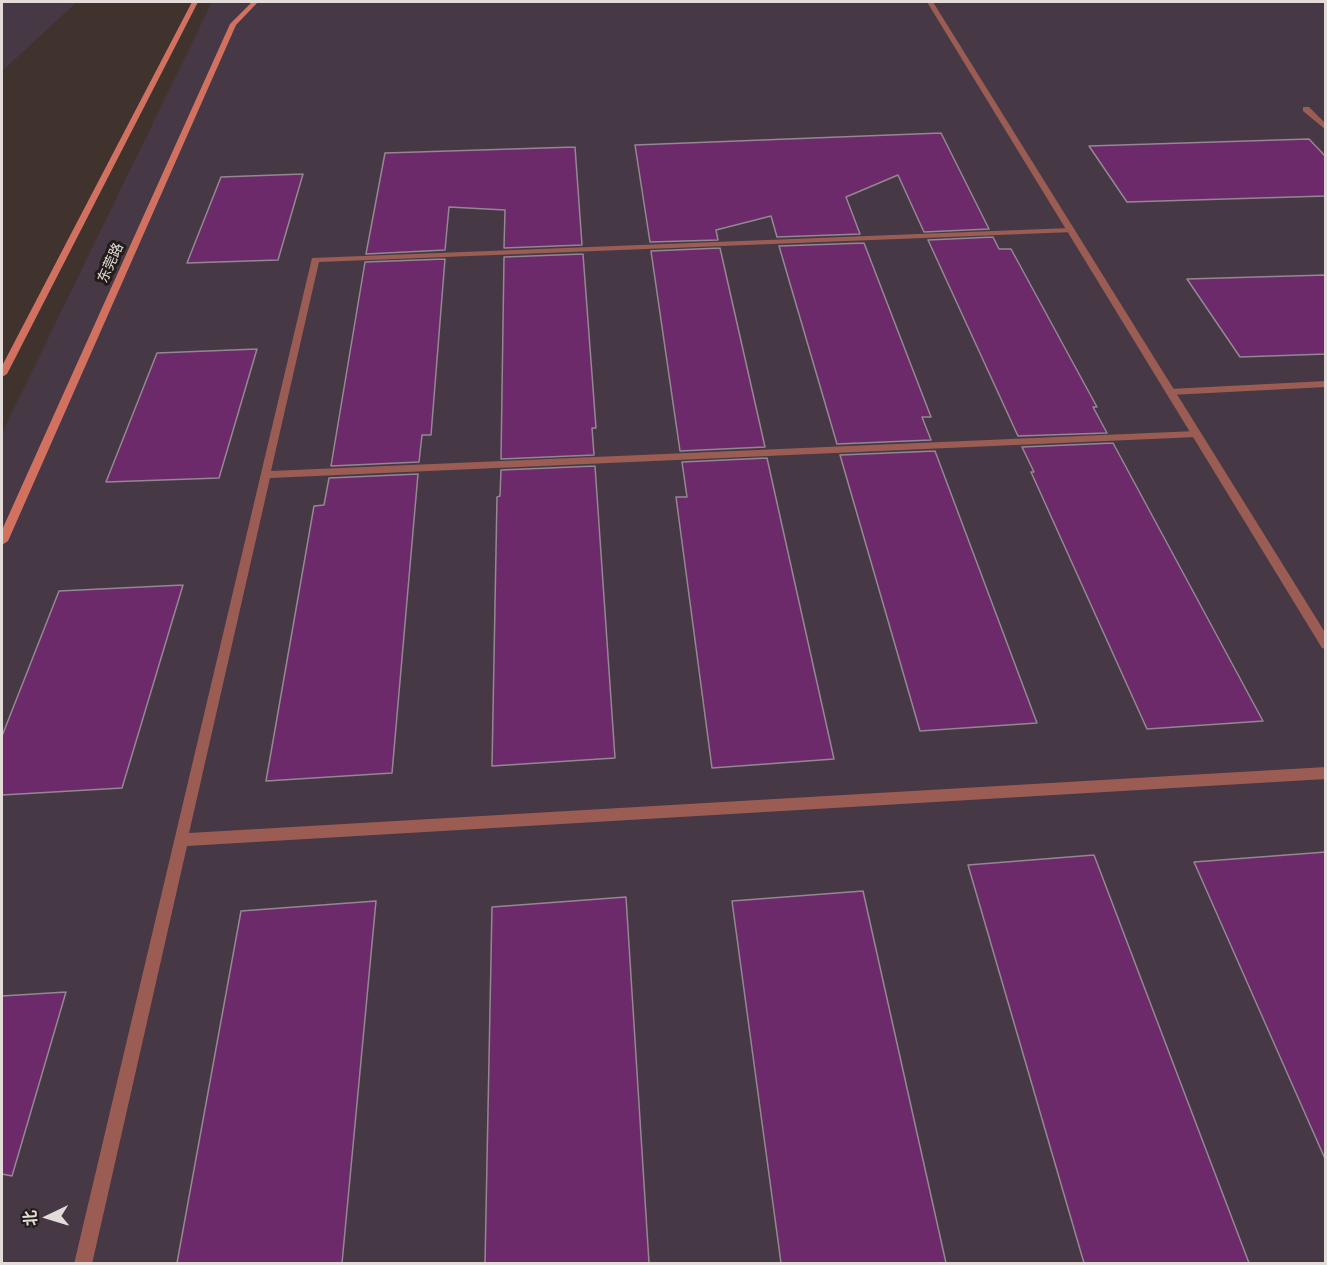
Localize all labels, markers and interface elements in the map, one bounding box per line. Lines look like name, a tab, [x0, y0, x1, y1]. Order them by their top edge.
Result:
street label: 东莞路	[95, 240, 127, 286]
north arrow	[18, 1187, 78, 1247]
text: 北	[19, 1210, 42, 1227]

